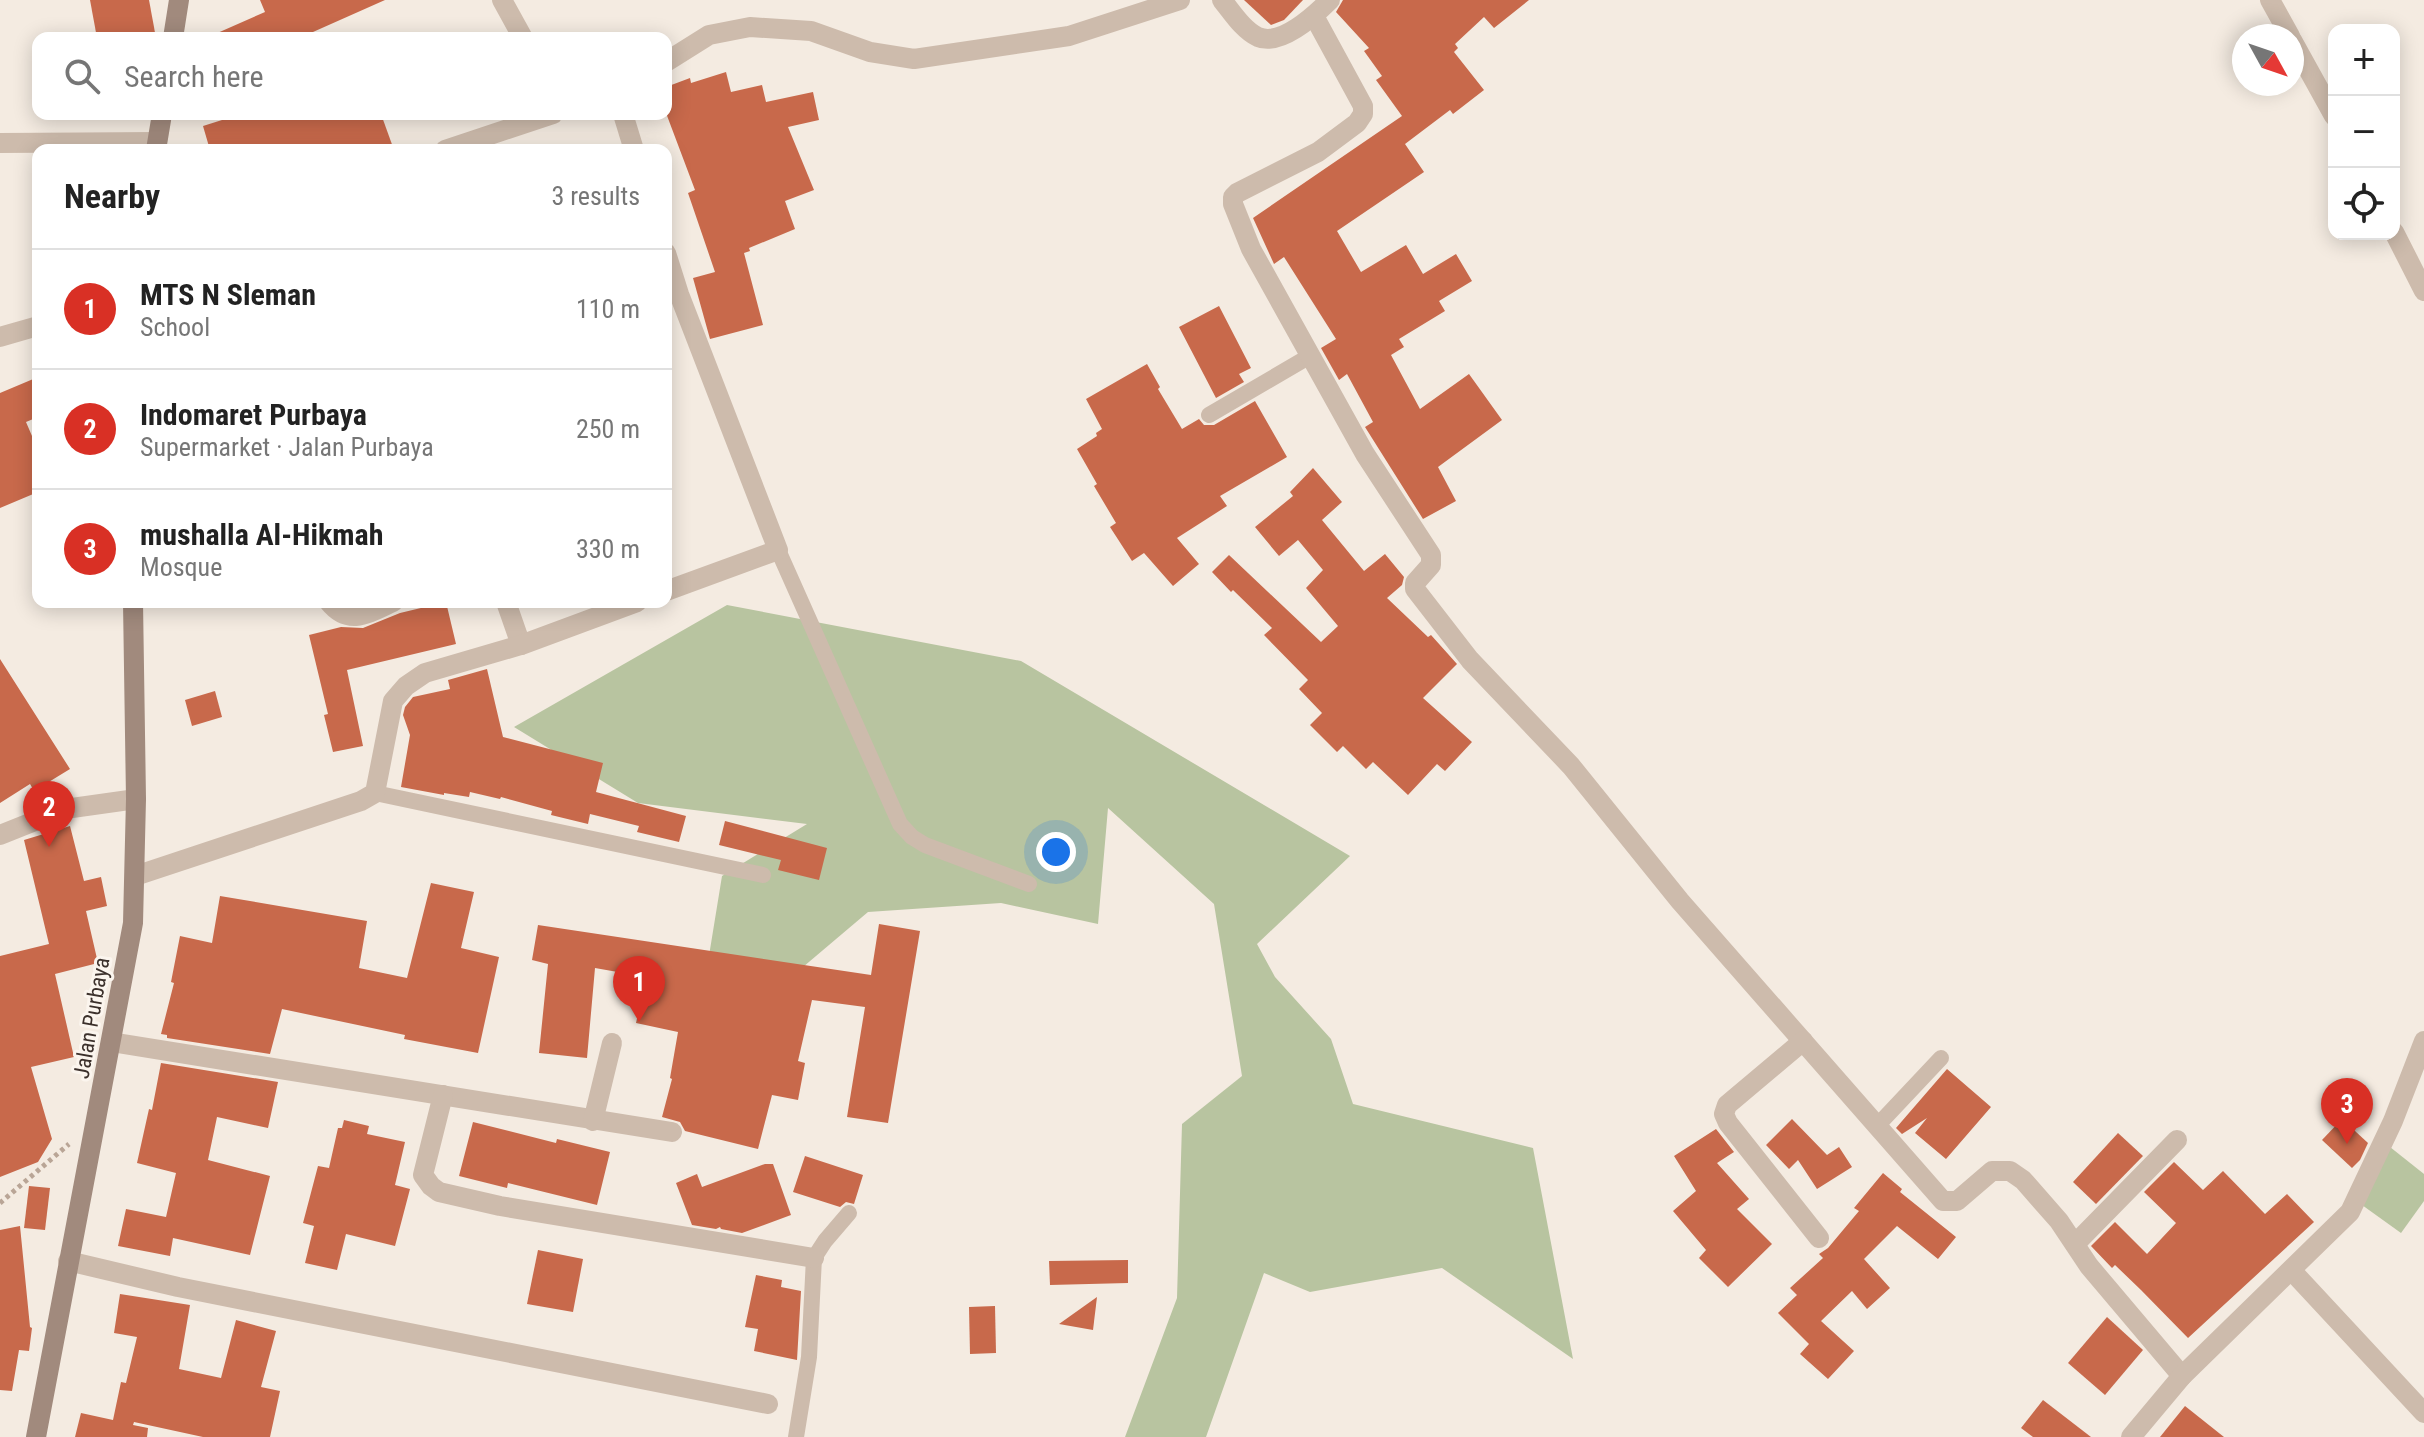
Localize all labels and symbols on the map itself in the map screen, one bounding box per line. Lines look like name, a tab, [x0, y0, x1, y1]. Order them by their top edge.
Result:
north arrow	[2232, 24, 2304, 96]
pin: 2	[23, 781, 75, 847]
your location	[1036, 832, 1076, 872]
street label: Jalan Purbaya	[69, 955, 114, 1081]
pin: 1	[613, 956, 665, 1022]
pin: 3	[2321, 1078, 2373, 1144]

